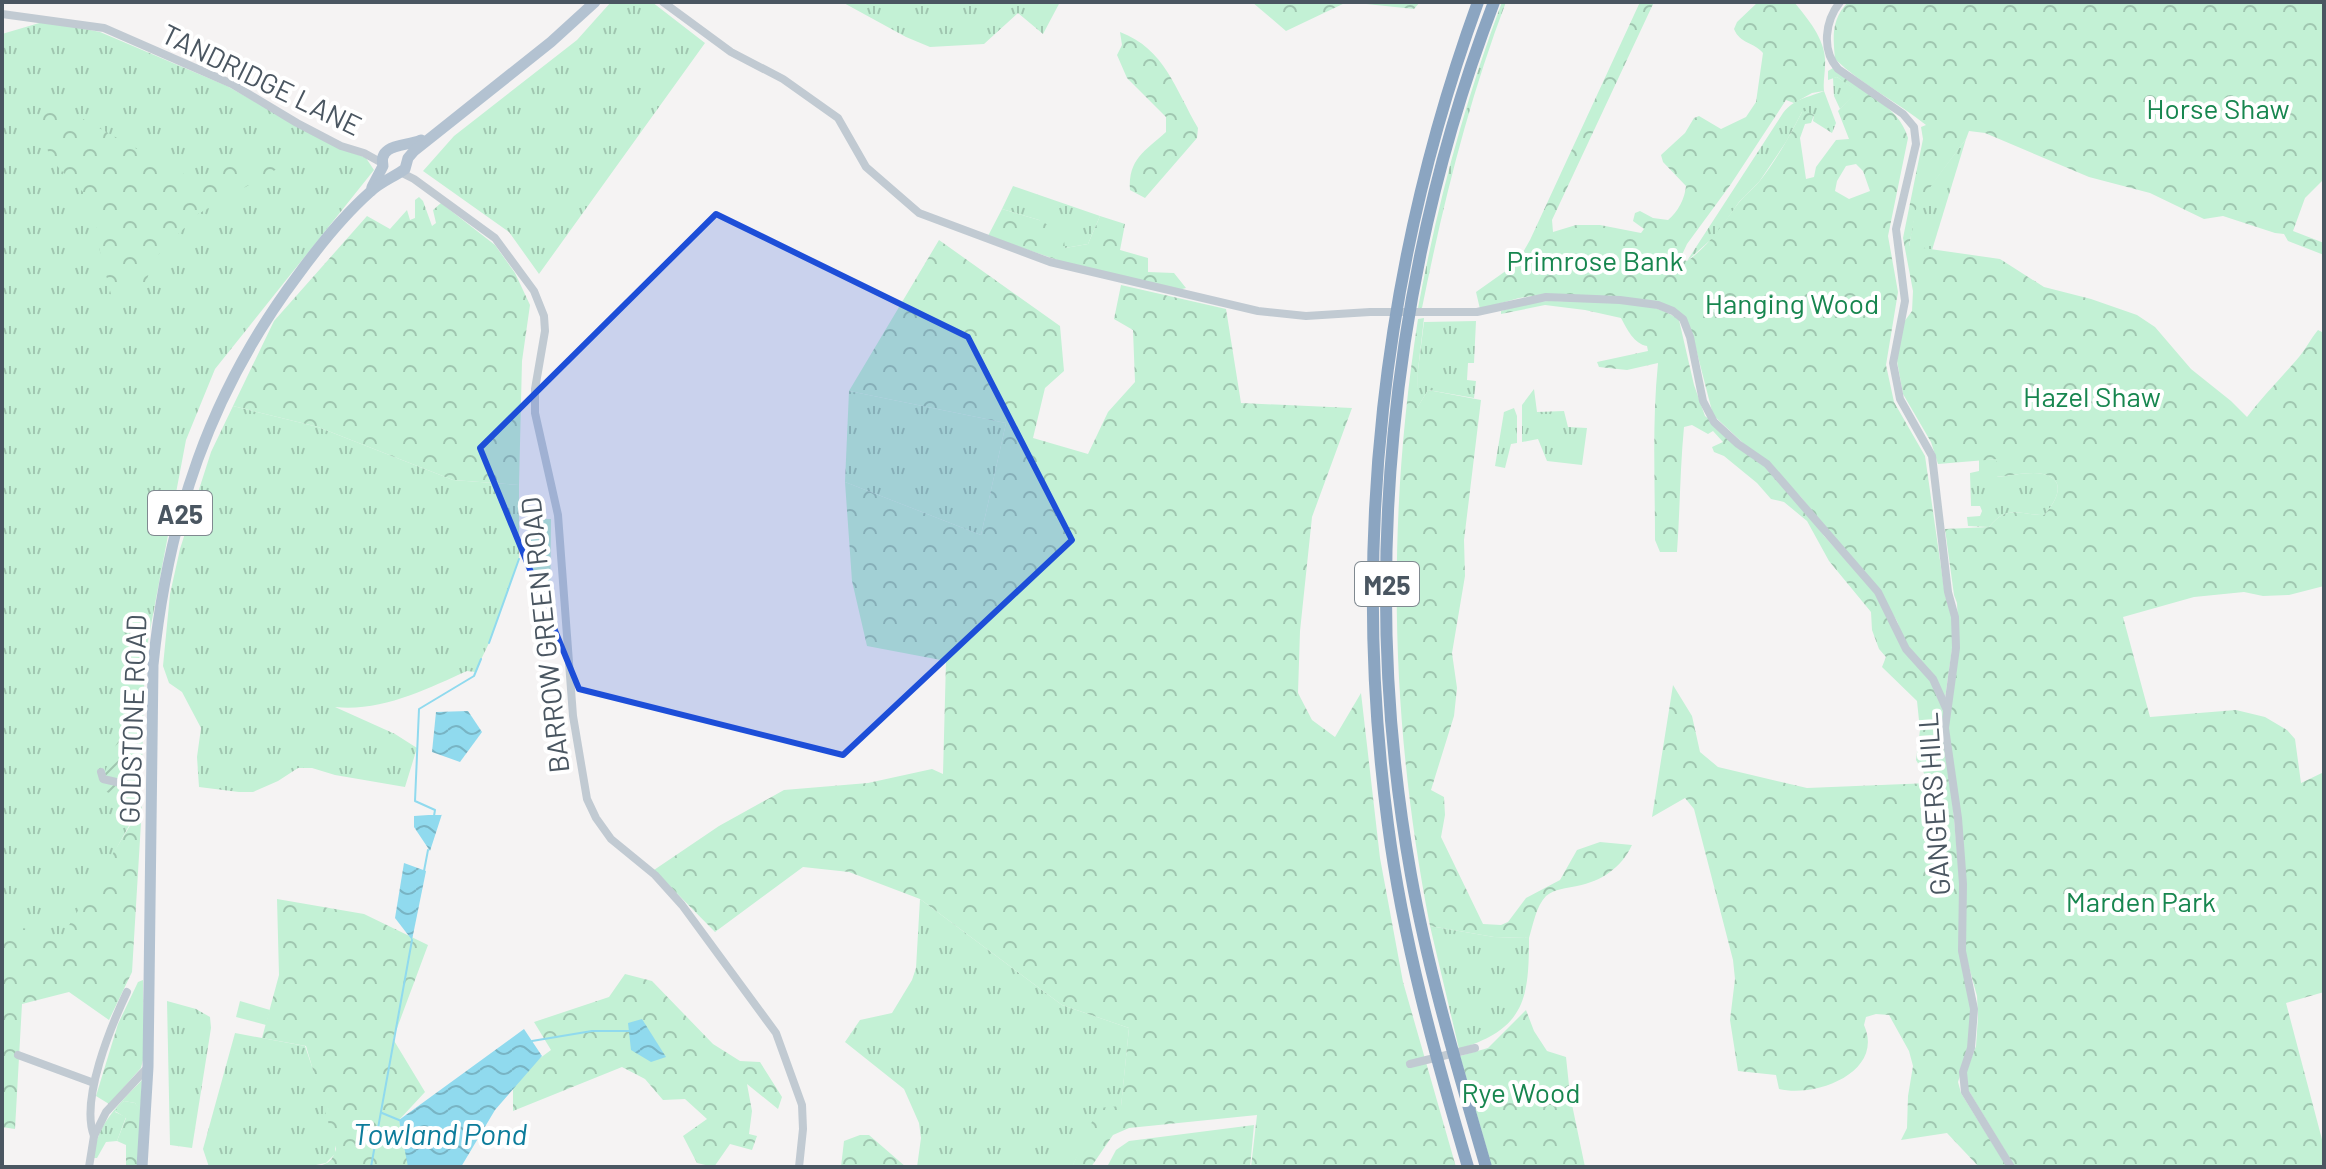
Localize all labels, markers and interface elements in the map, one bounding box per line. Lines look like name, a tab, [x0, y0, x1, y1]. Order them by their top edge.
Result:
street label: TANDRIDGE LANE	[157, 16, 367, 142]
park label: Horse Shaw	[2146, 91, 2290, 125]
park label: Primrose Bank	[1506, 243, 1684, 277]
park label: Hanging Wood	[1705, 286, 1879, 320]
park label: Hazel Shaw	[2023, 379, 2161, 413]
road number: A25	[148, 491, 212, 535]
street label: BARROW GREEN ROAD	[513, 495, 575, 775]
road number: M25	[1355, 562, 1419, 606]
street label: GODSTONE ROAD	[111, 614, 153, 824]
street label: GANGERS HILL	[1910, 711, 1956, 897]
park label: Marden Park	[2066, 884, 2216, 918]
park label: Rye Wood	[1461, 1075, 1581, 1109]
water label: Towland Pond	[353, 1115, 527, 1151]

